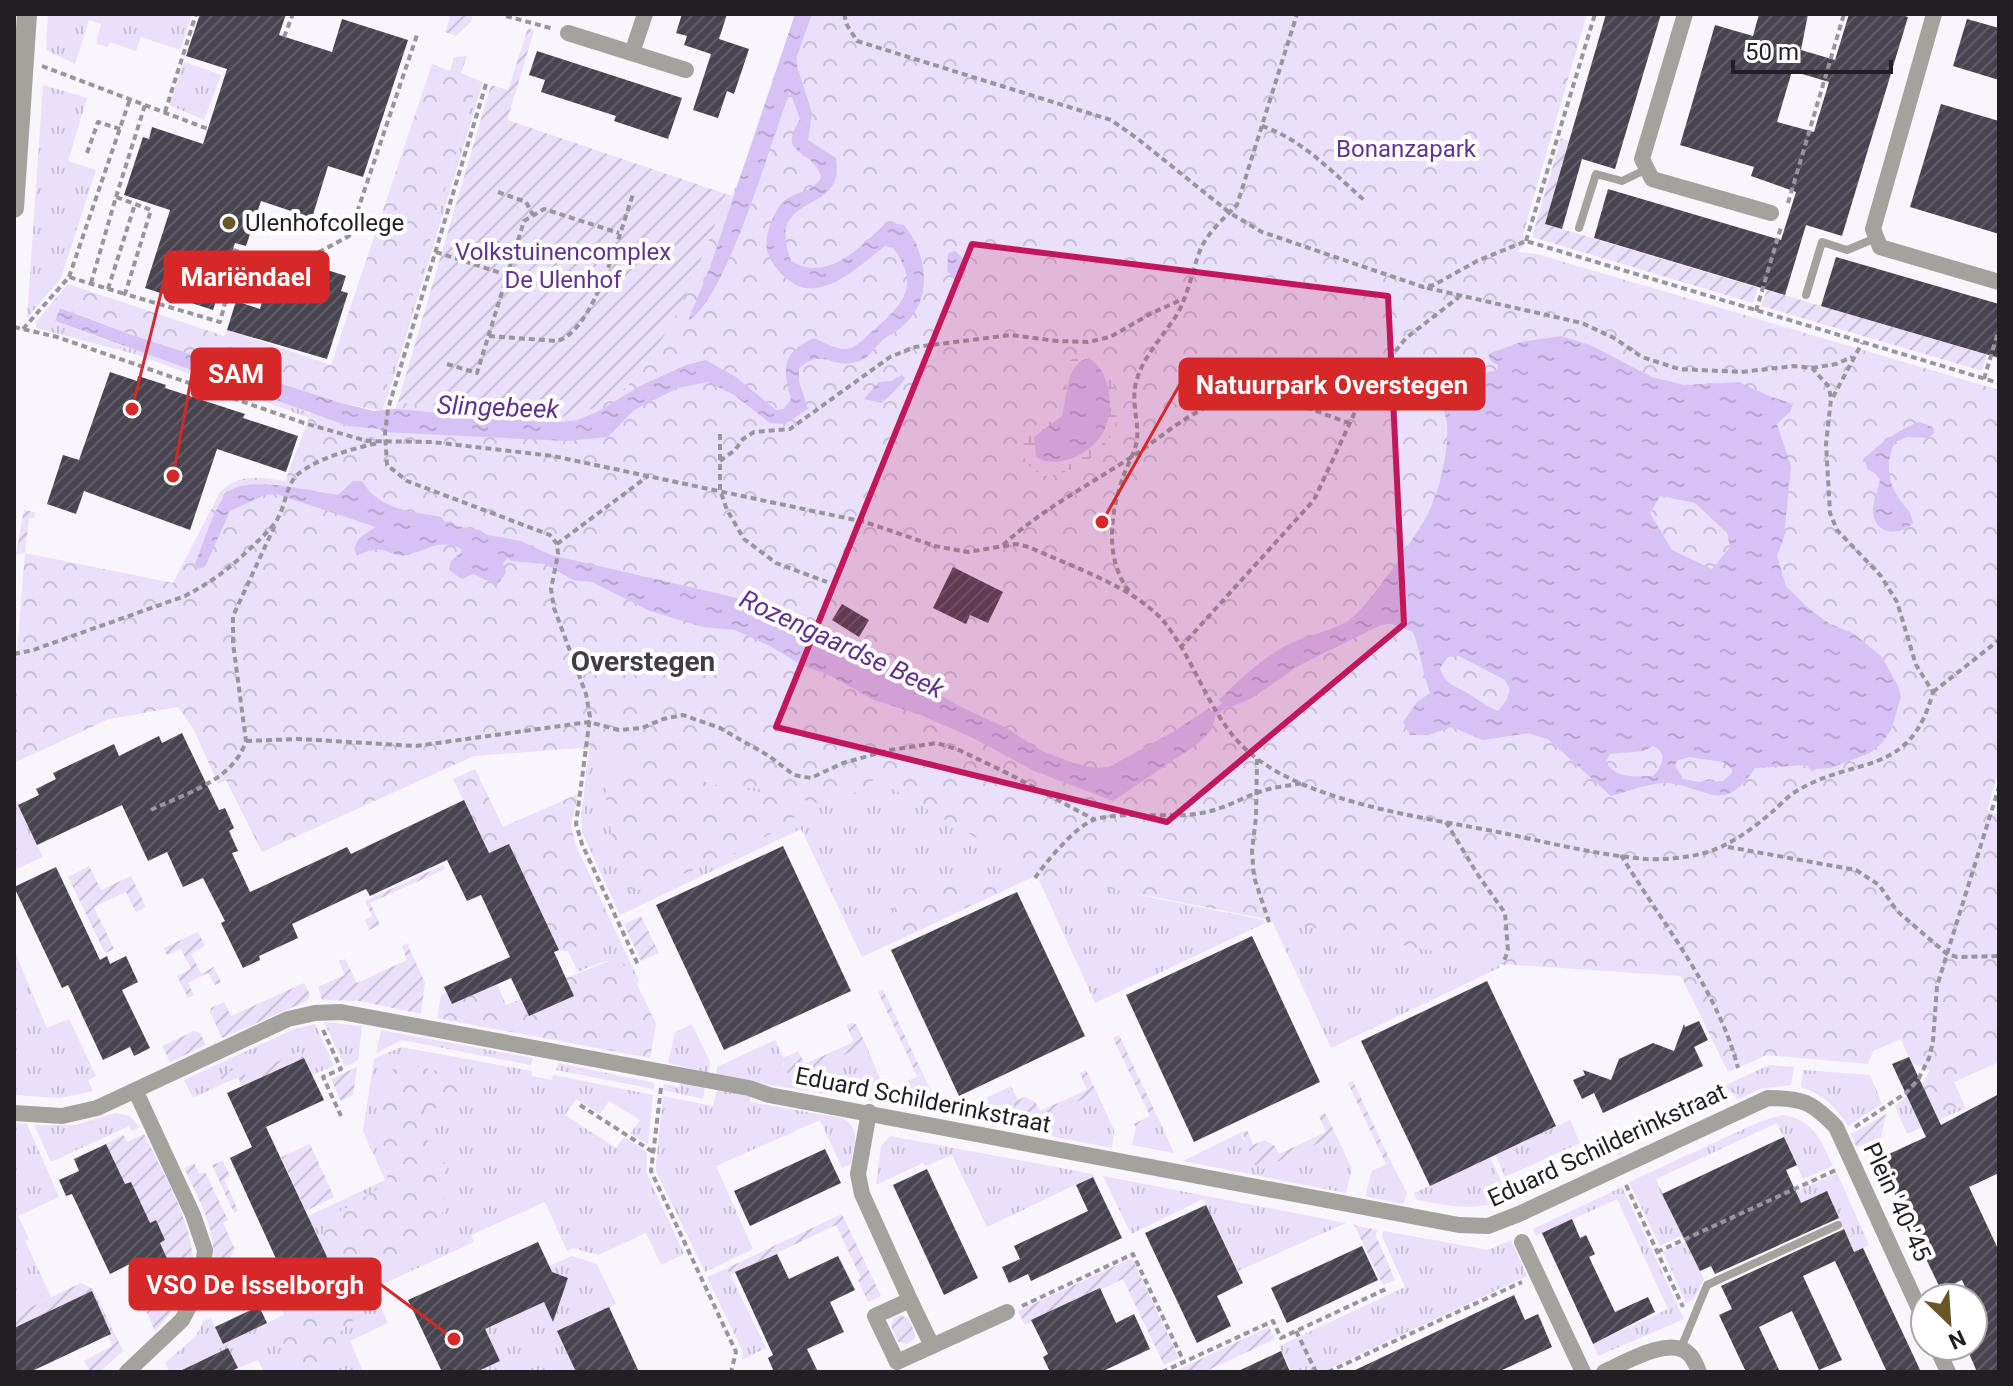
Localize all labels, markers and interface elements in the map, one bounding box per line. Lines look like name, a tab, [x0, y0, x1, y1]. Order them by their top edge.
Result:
scale bar	[1733, 24, 1891, 74]
text: 50 m	[1745, 38, 1799, 66]
park label: Bonanzapark	[1336, 135, 1477, 163]
place label: Ulenhofcollege	[245, 209, 404, 237]
marker: Ulenhofcollege	[220, 214, 238, 232]
park label: Volkstuinencomplex De Ulenhof	[455, 238, 671, 294]
callout: Mariëndael	[165, 252, 328, 302]
text: Mariëndael	[180, 262, 312, 292]
callout: SAM	[192, 349, 280, 399]
text: SAM	[208, 359, 264, 389]
callout: Natuurpark Overstegen	[1180, 359, 1484, 409]
text: Natuurpark Overstegen	[1196, 370, 1468, 400]
water label: Slingebeek	[436, 390, 561, 424]
water label: Rozengaardse Beek	[735, 584, 950, 705]
district label: Overstegen	[571, 645, 715, 678]
street label: Eduard Schilderinkstraat	[793, 1061, 1053, 1139]
street label: Eduard Schilderinkstraat	[1483, 1077, 1731, 1213]
street label: Plein '40-'45	[1857, 1138, 1937, 1266]
callout: VSO De Isselborgh	[130, 1259, 380, 1309]
text: VSO De Isselborgh	[146, 1270, 364, 1300]
north arrow	[1909, 1282, 1989, 1362]
text: N	[1945, 1325, 1970, 1354]

